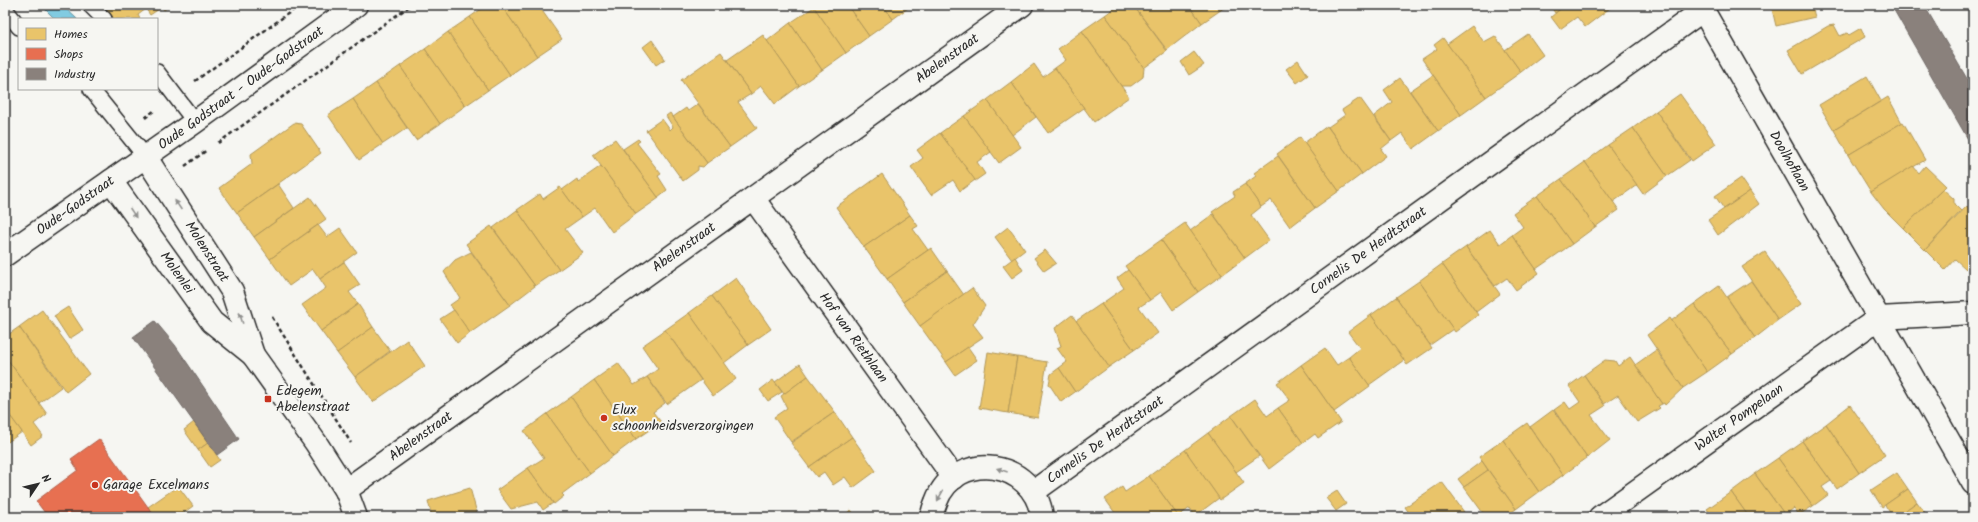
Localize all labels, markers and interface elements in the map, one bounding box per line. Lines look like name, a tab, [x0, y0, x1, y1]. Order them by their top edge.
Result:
legend	[18, 18, 158, 90]
street label: Oude Godstraat - Oude-Godstraat	[154, 20, 329, 156]
text: Homes	[54, 25, 88, 44]
street label: Abelenstraat	[911, 28, 984, 89]
text: Shops	[54, 45, 83, 64]
text: Industry	[54, 65, 96, 84]
street label: Doolhoflaan	[1763, 127, 1815, 196]
street label: Oude-Godstraat	[32, 170, 120, 241]
one-way arrow	[174, 200, 182, 210]
street label: Cornelis De Herdtstraat	[1305, 201, 1432, 301]
one-way arrow	[129, 208, 137, 219]
street label: Molenstraat	[179, 217, 235, 287]
street label: Abelenstraat	[648, 217, 721, 278]
street label: Molenlei	[154, 247, 200, 299]
street label: Hof van Riethlaan	[813, 288, 893, 388]
one-way arrow	[238, 312, 244, 324]
street label: Walter Pompelaan	[1690, 378, 1788, 457]
place label: Edegem Abelenstraat	[276, 380, 351, 418]
street label: Cornelis De Herdtstraat	[1042, 390, 1169, 490]
marker: Edegem Abelenstraat	[263, 394, 273, 404]
place label: Elux schoonheidsverzorgingen	[612, 399, 754, 437]
street label: Abelenstraat	[384, 406, 458, 467]
marker: Elux schoonheidsverzorgingen	[599, 413, 609, 423]
north arrow	[18, 464, 58, 504]
one-way arrow	[996, 467, 1008, 473]
text: N	[36, 471, 55, 487]
place label: Garage Excelmans	[103, 474, 209, 496]
marker: Garage Excelmans	[90, 480, 100, 490]
one-way arrow	[936, 490, 943, 502]

